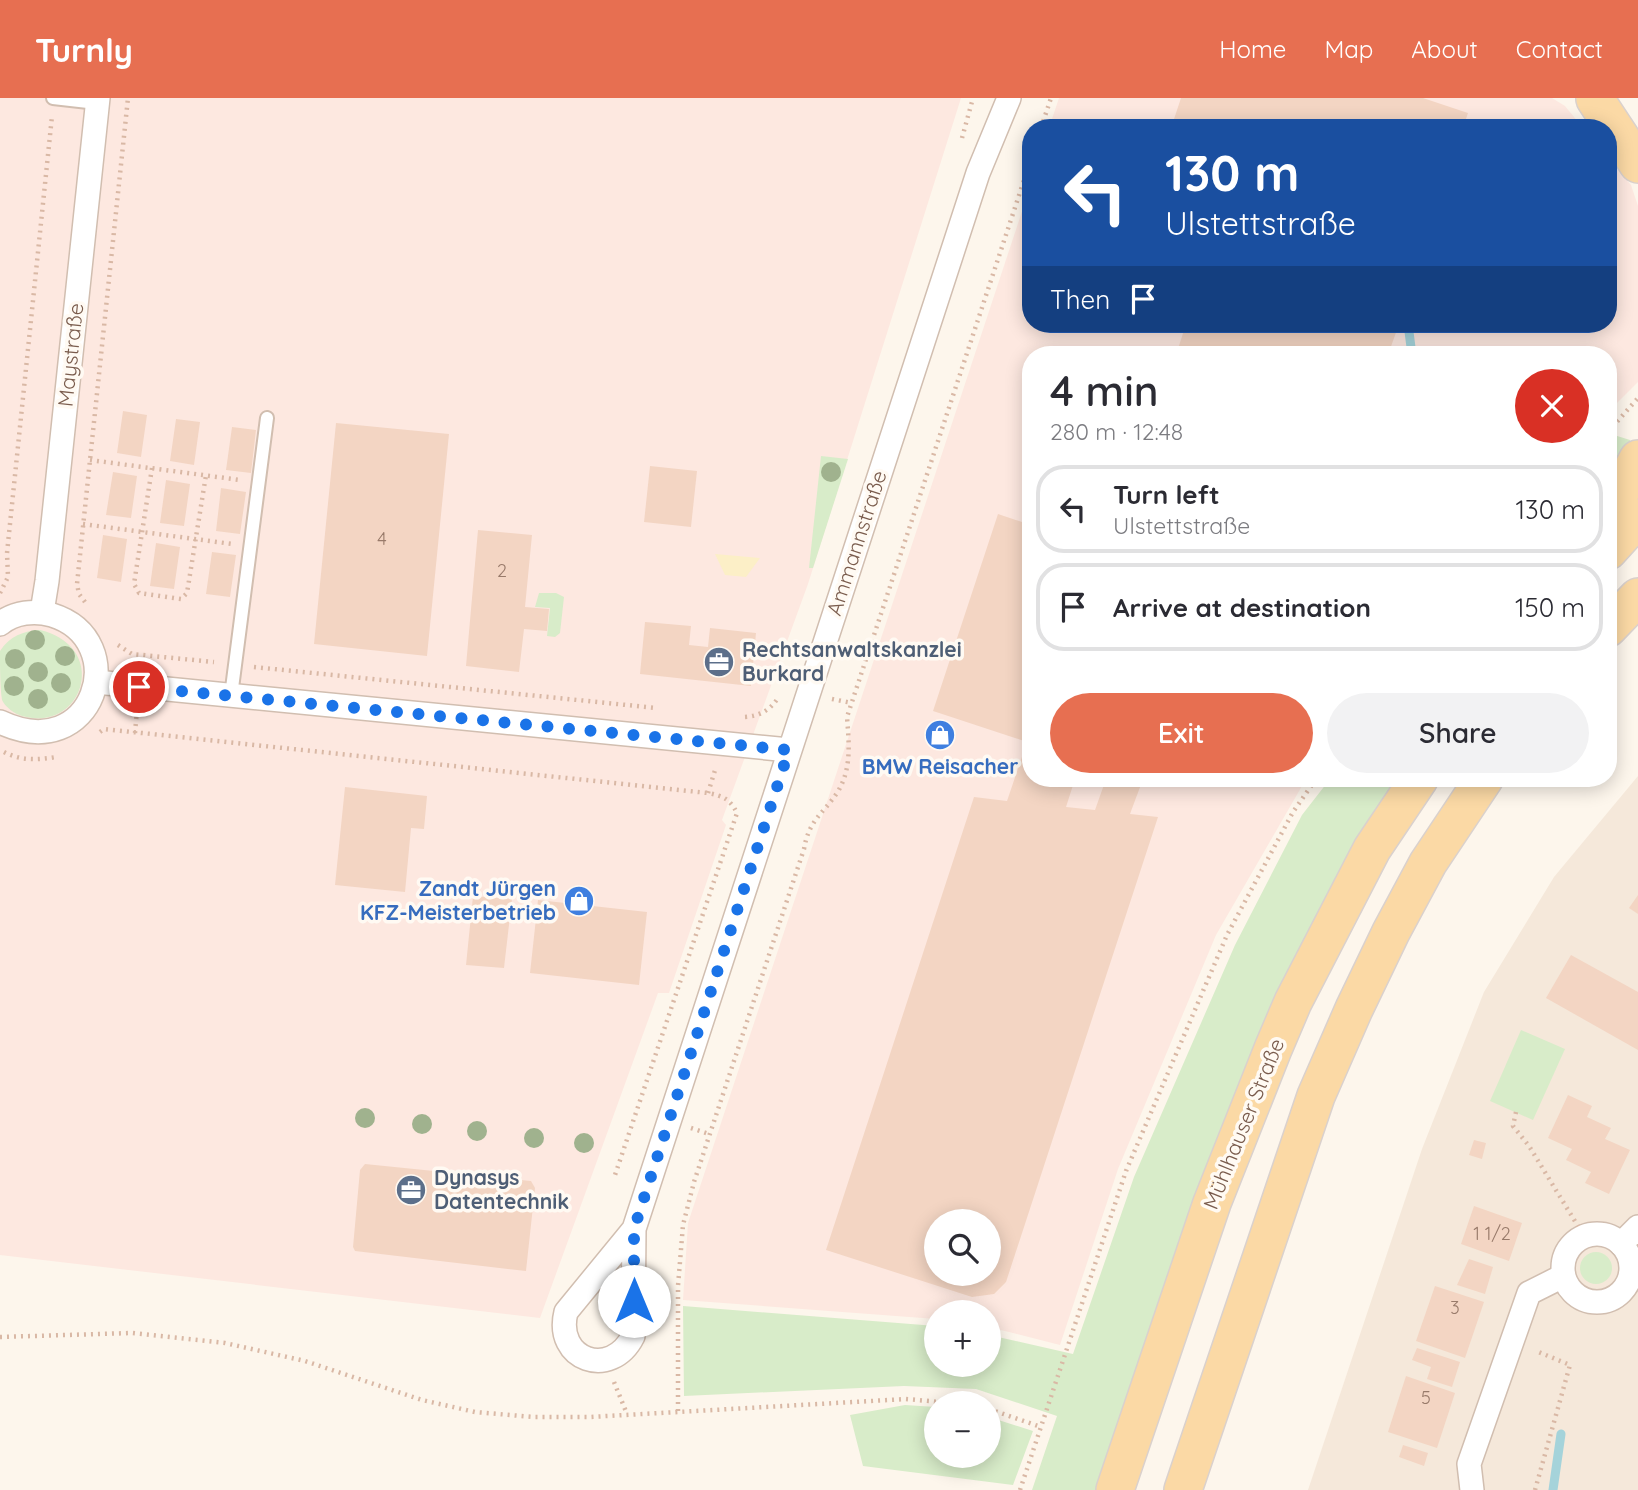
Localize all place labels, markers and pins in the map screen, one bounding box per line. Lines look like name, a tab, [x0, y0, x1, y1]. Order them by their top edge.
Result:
place label: Rechtsanwaltskanzlei Burkard	[742, 636, 962, 686]
office icon: Rechtsanwaltskanzlei Burkard	[702, 645, 736, 679]
pin	[109, 657, 169, 717]
shop icon: BMW Reisacher	[923, 718, 957, 752]
place label: BMW Reisacher	[862, 753, 1018, 779]
place label: Zandt Jürgen KFZ-Meisterbetrieb	[360, 875, 556, 925]
shop icon: Zandt Jürgen KFZ-Meisterbetrieb	[562, 884, 596, 918]
place label: Dynasys Datentechnik	[434, 1164, 569, 1214]
office icon: Dynasys Datentechnik	[394, 1173, 428, 1207]

